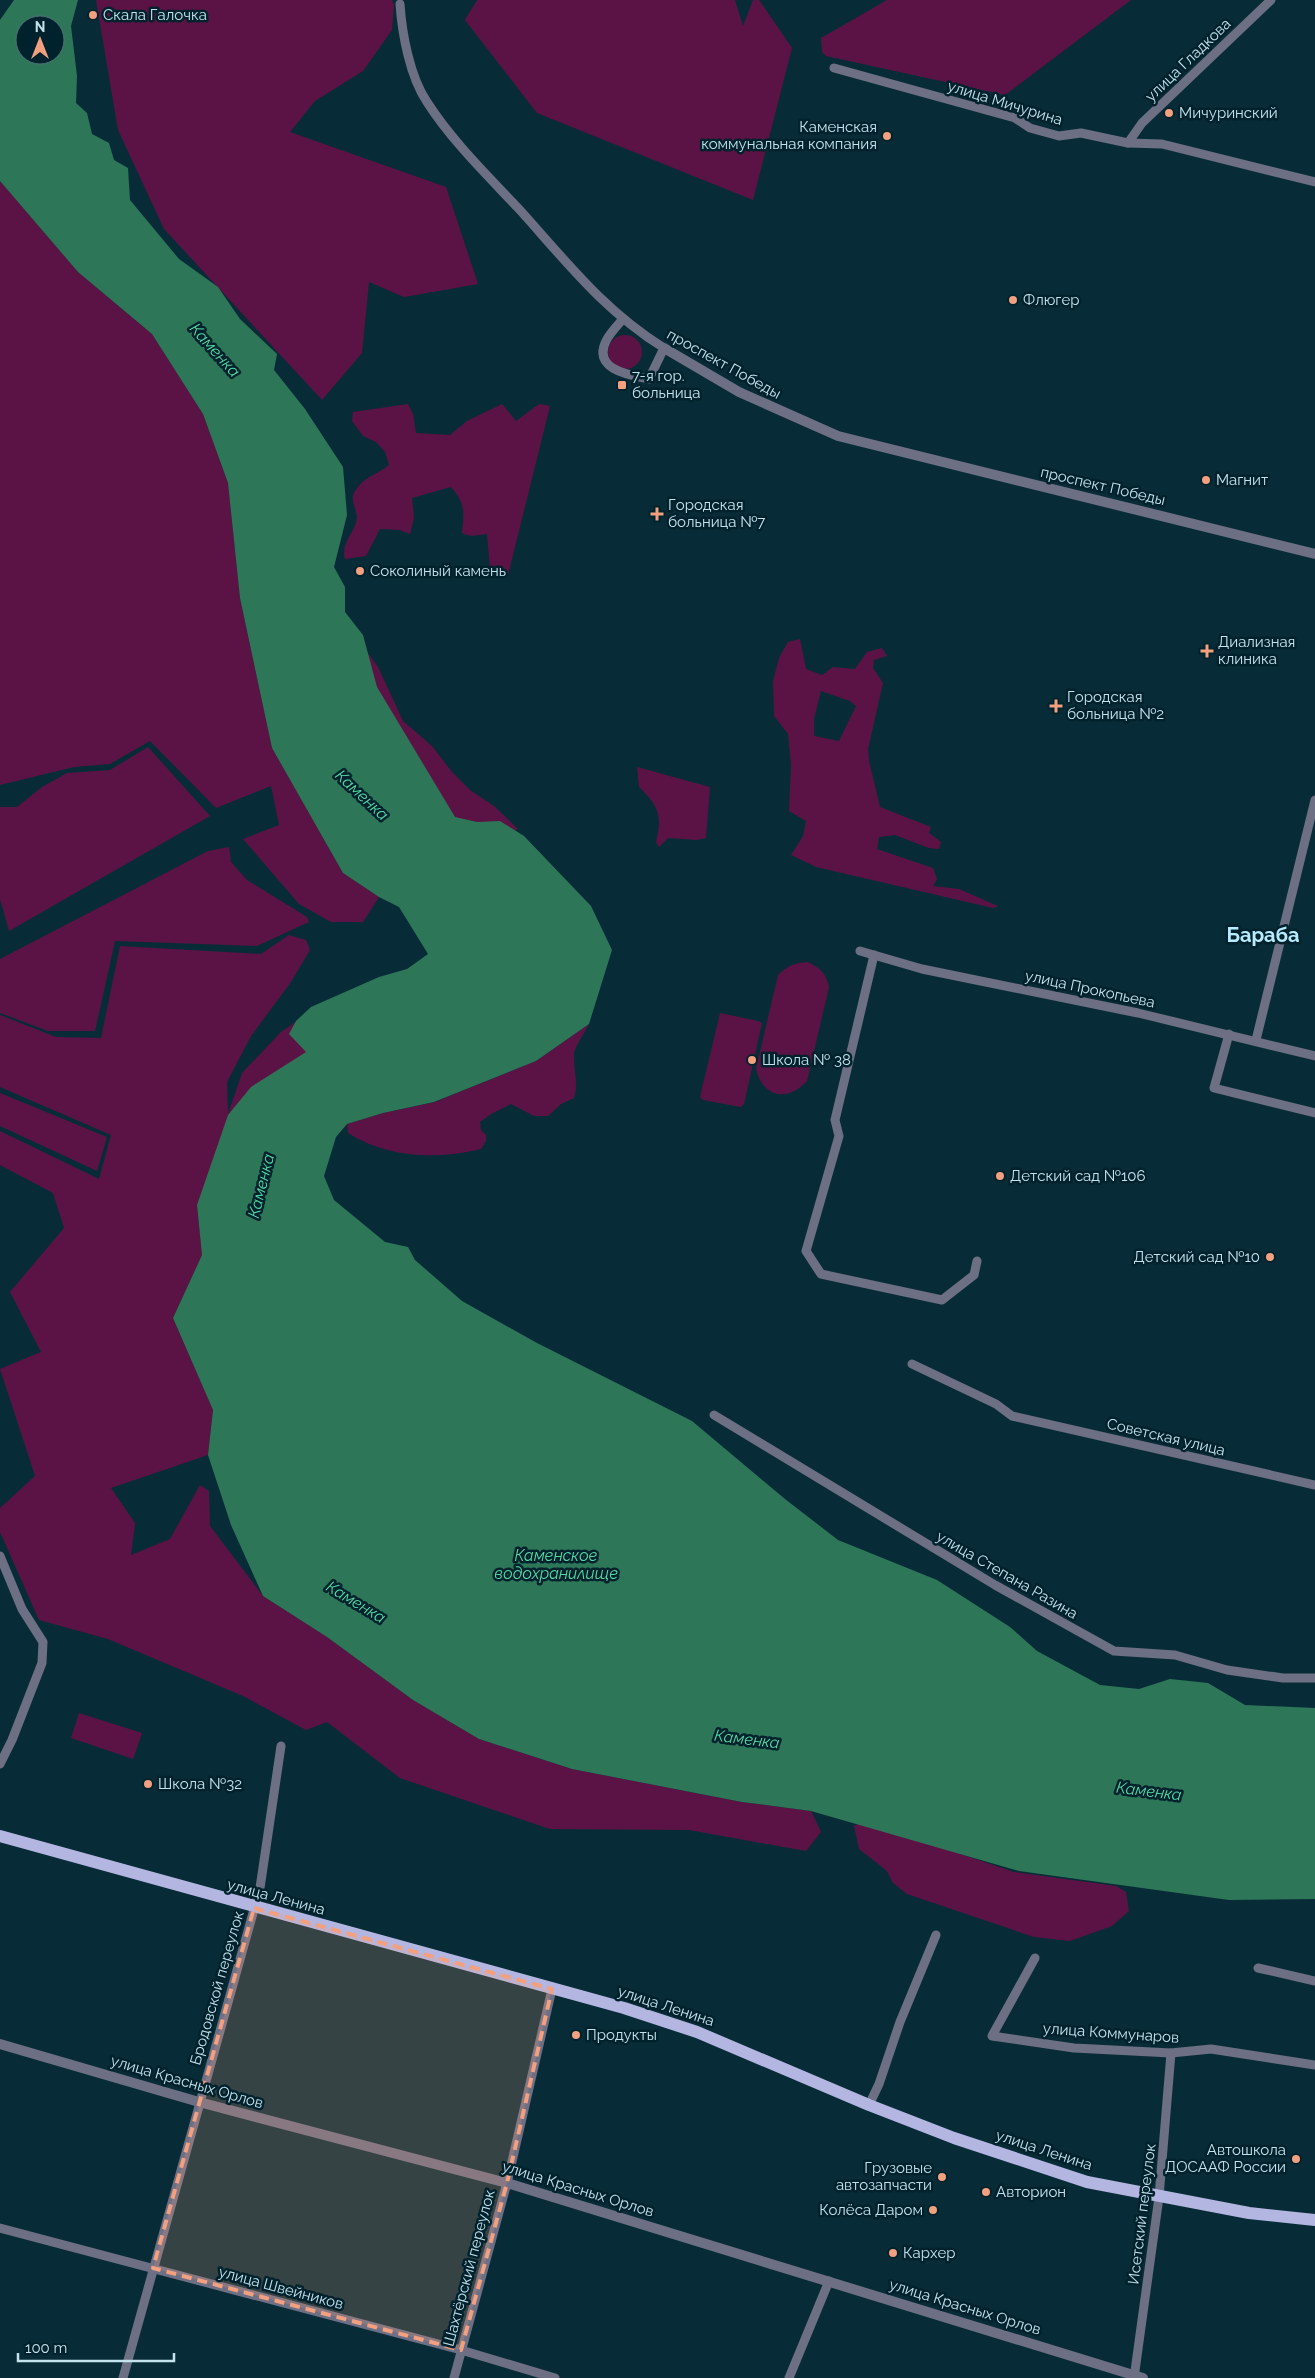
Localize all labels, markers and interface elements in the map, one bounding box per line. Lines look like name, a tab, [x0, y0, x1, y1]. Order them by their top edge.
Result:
place label: Скала Галочка	[103, 6, 207, 24]
marker: Скала Галочка	[87, 9, 99, 21]
north arrow	[15, 15, 65, 65]
street label: улица Гладкова	[1141, 15, 1235, 105]
text: N	[35, 19, 45, 35]
street label: улица Мичурина	[945, 77, 1065, 129]
place label: Мичуринский	[1179, 104, 1278, 122]
marker: Мичуринский	[1163, 107, 1175, 119]
place label: Каменская коммунальная компания	[701, 118, 877, 153]
marker: Каменская коммунальная компания	[881, 130, 893, 142]
place label: Флюгер	[1023, 291, 1080, 309]
marker: Флюгер	[1007, 294, 1019, 306]
water label: Каменка	[186, 319, 244, 381]
street label: проспект Победы	[664, 325, 784, 403]
place label: 7-я гор. больница	[632, 367, 700, 402]
marker: 7-я гор. больница	[616, 379, 628, 391]
street label: проспект Победы	[1039, 463, 1167, 509]
place label: Магнит	[1216, 471, 1268, 489]
marker: Магнит	[1200, 474, 1212, 486]
place label: Городская больница №7	[668, 496, 765, 531]
marker: Городская больница №7	[650, 507, 664, 521]
place label: Соколиный камень	[370, 562, 506, 580]
marker: Соколиный камень	[354, 565, 366, 577]
place label: Диализная клиника	[1218, 633, 1295, 668]
marker: Диализная клиника	[1200, 644, 1214, 658]
place label: Городская больница №2	[1067, 688, 1164, 723]
marker: Городская больница №2	[1049, 699, 1063, 713]
water label: Каменка	[332, 766, 393, 825]
district label: Бараба	[1227, 923, 1299, 947]
street label: улица Прокопьева	[1023, 966, 1157, 1012]
place label: Школа № 38	[762, 1051, 851, 1069]
marker: Школа № 38	[746, 1054, 758, 1066]
water label: Каменка	[244, 1152, 278, 1220]
place label: Детский сад №106	[1010, 1167, 1146, 1185]
marker: Детский сад №106	[994, 1170, 1006, 1182]
place label: Детский сад №10	[1133, 1248, 1260, 1266]
marker: Детский сад №10	[1264, 1251, 1276, 1263]
street label: Советская улица	[1105, 1415, 1227, 1459]
street label: улица Степана Разина	[933, 1527, 1081, 1623]
water label: Каменское водохранилище	[494, 1546, 618, 1583]
water label: Каменка	[323, 1577, 389, 1627]
water label: Каменка	[713, 1726, 781, 1752]
place label: Школа №32	[158, 1775, 242, 1793]
marker: Школа №32	[142, 1778, 154, 1790]
water label: Каменка	[1115, 1778, 1183, 1804]
street label: улица Ленина	[225, 1875, 327, 1919]
street label: Бродовской переулок	[186, 1909, 248, 2067]
street label: улица Ленина	[615, 1982, 717, 2030]
street label: улица Коммунаров	[1042, 2019, 1180, 2047]
place label: Продукты	[586, 2026, 657, 2044]
marker: Продукты	[570, 2029, 582, 2041]
street label: улица Красных Орлов	[109, 2052, 265, 2112]
street label: улица Ленина	[993, 2126, 1095, 2174]
place label: Автошкола ДОСААФ России	[1165, 2141, 1286, 2176]
street label: Исетский переулок	[1124, 2142, 1160, 2285]
marker: Автошкола ДОСААФ России	[1290, 2153, 1302, 2165]
street label: улица Красных Орлов	[500, 2157, 656, 2221]
place label: Грузовые автозапчасти	[836, 2159, 932, 2194]
marker: Грузовые автозапчасти	[936, 2171, 948, 2183]
place label: Авторион	[996, 2183, 1066, 2201]
marker: Авторион	[980, 2186, 992, 2198]
street label: Шахтёрский переулок	[439, 2188, 499, 2348]
place label: Колёса Даром	[819, 2201, 923, 2219]
marker: Колёса Даром	[927, 2204, 939, 2216]
place label: Кархер	[903, 2244, 956, 2262]
marker: Кархер	[887, 2247, 899, 2259]
street label: улица Швейников	[217, 2263, 345, 2313]
street label: улица Красных Орлов	[887, 2275, 1043, 2339]
scale bar	[18, 2330, 174, 2362]
text: 100 m	[25, 2339, 67, 2357]

